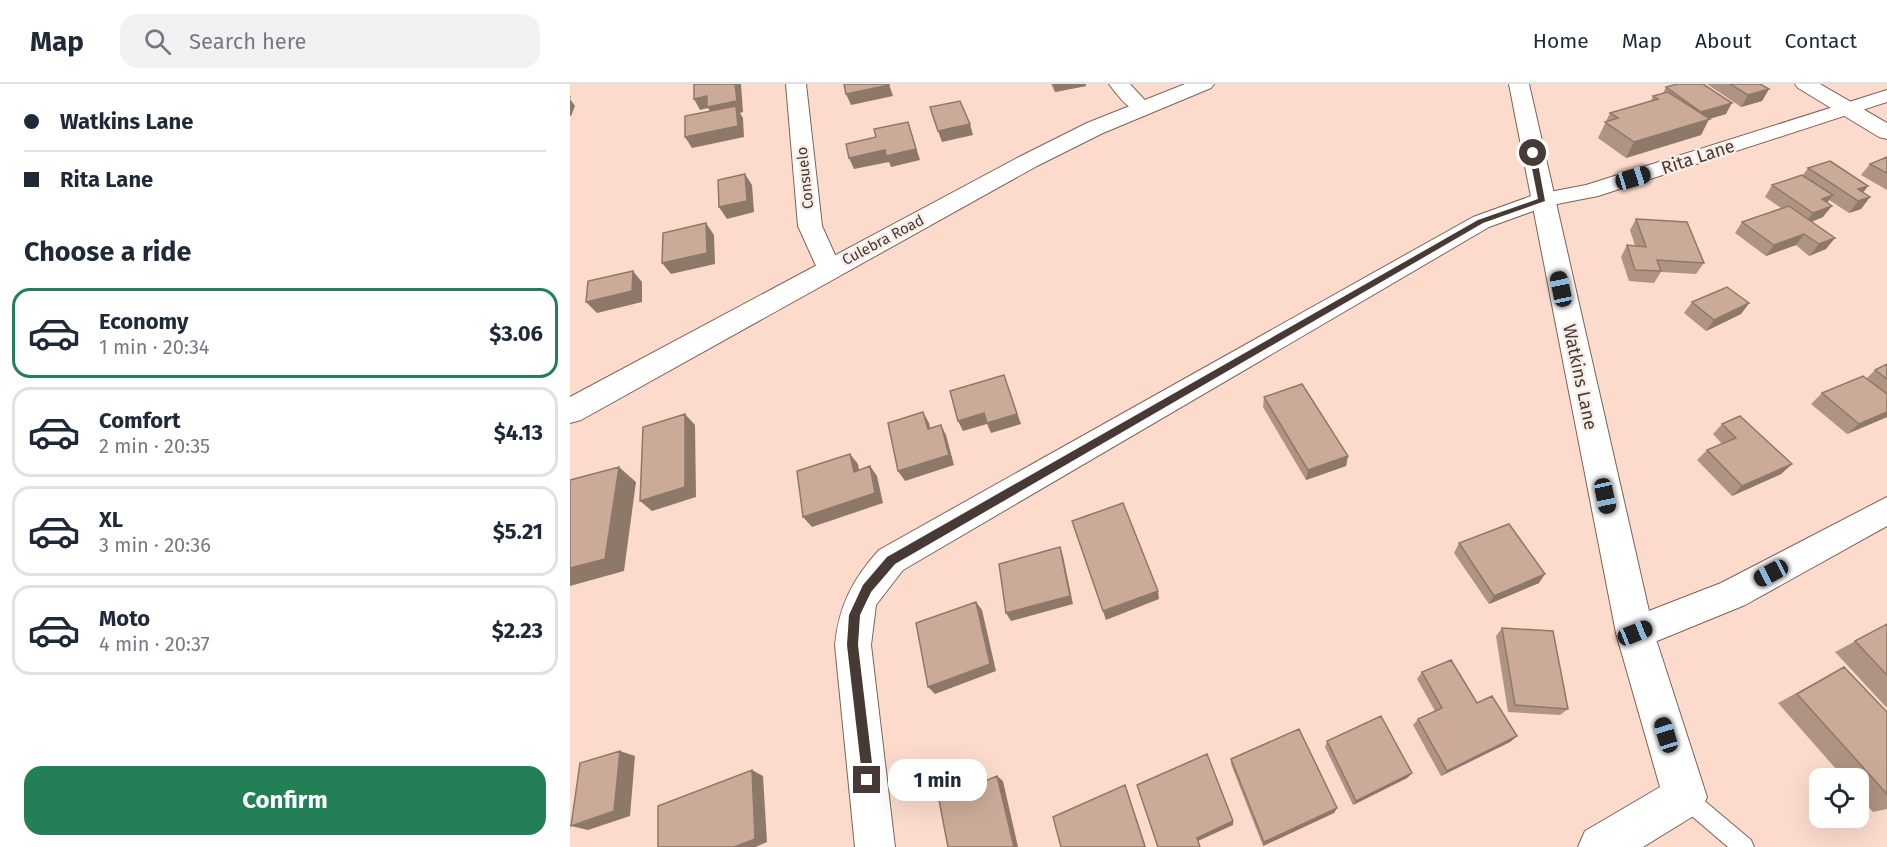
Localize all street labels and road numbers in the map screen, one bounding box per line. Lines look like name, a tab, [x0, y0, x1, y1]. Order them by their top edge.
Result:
street label: Rita Lane	[1659, 135, 1737, 179]
street label: Consuelo	[793, 146, 817, 210]
street label: Culebra Road	[839, 211, 927, 269]
street label: Watkins Lane	[1558, 322, 1602, 432]

